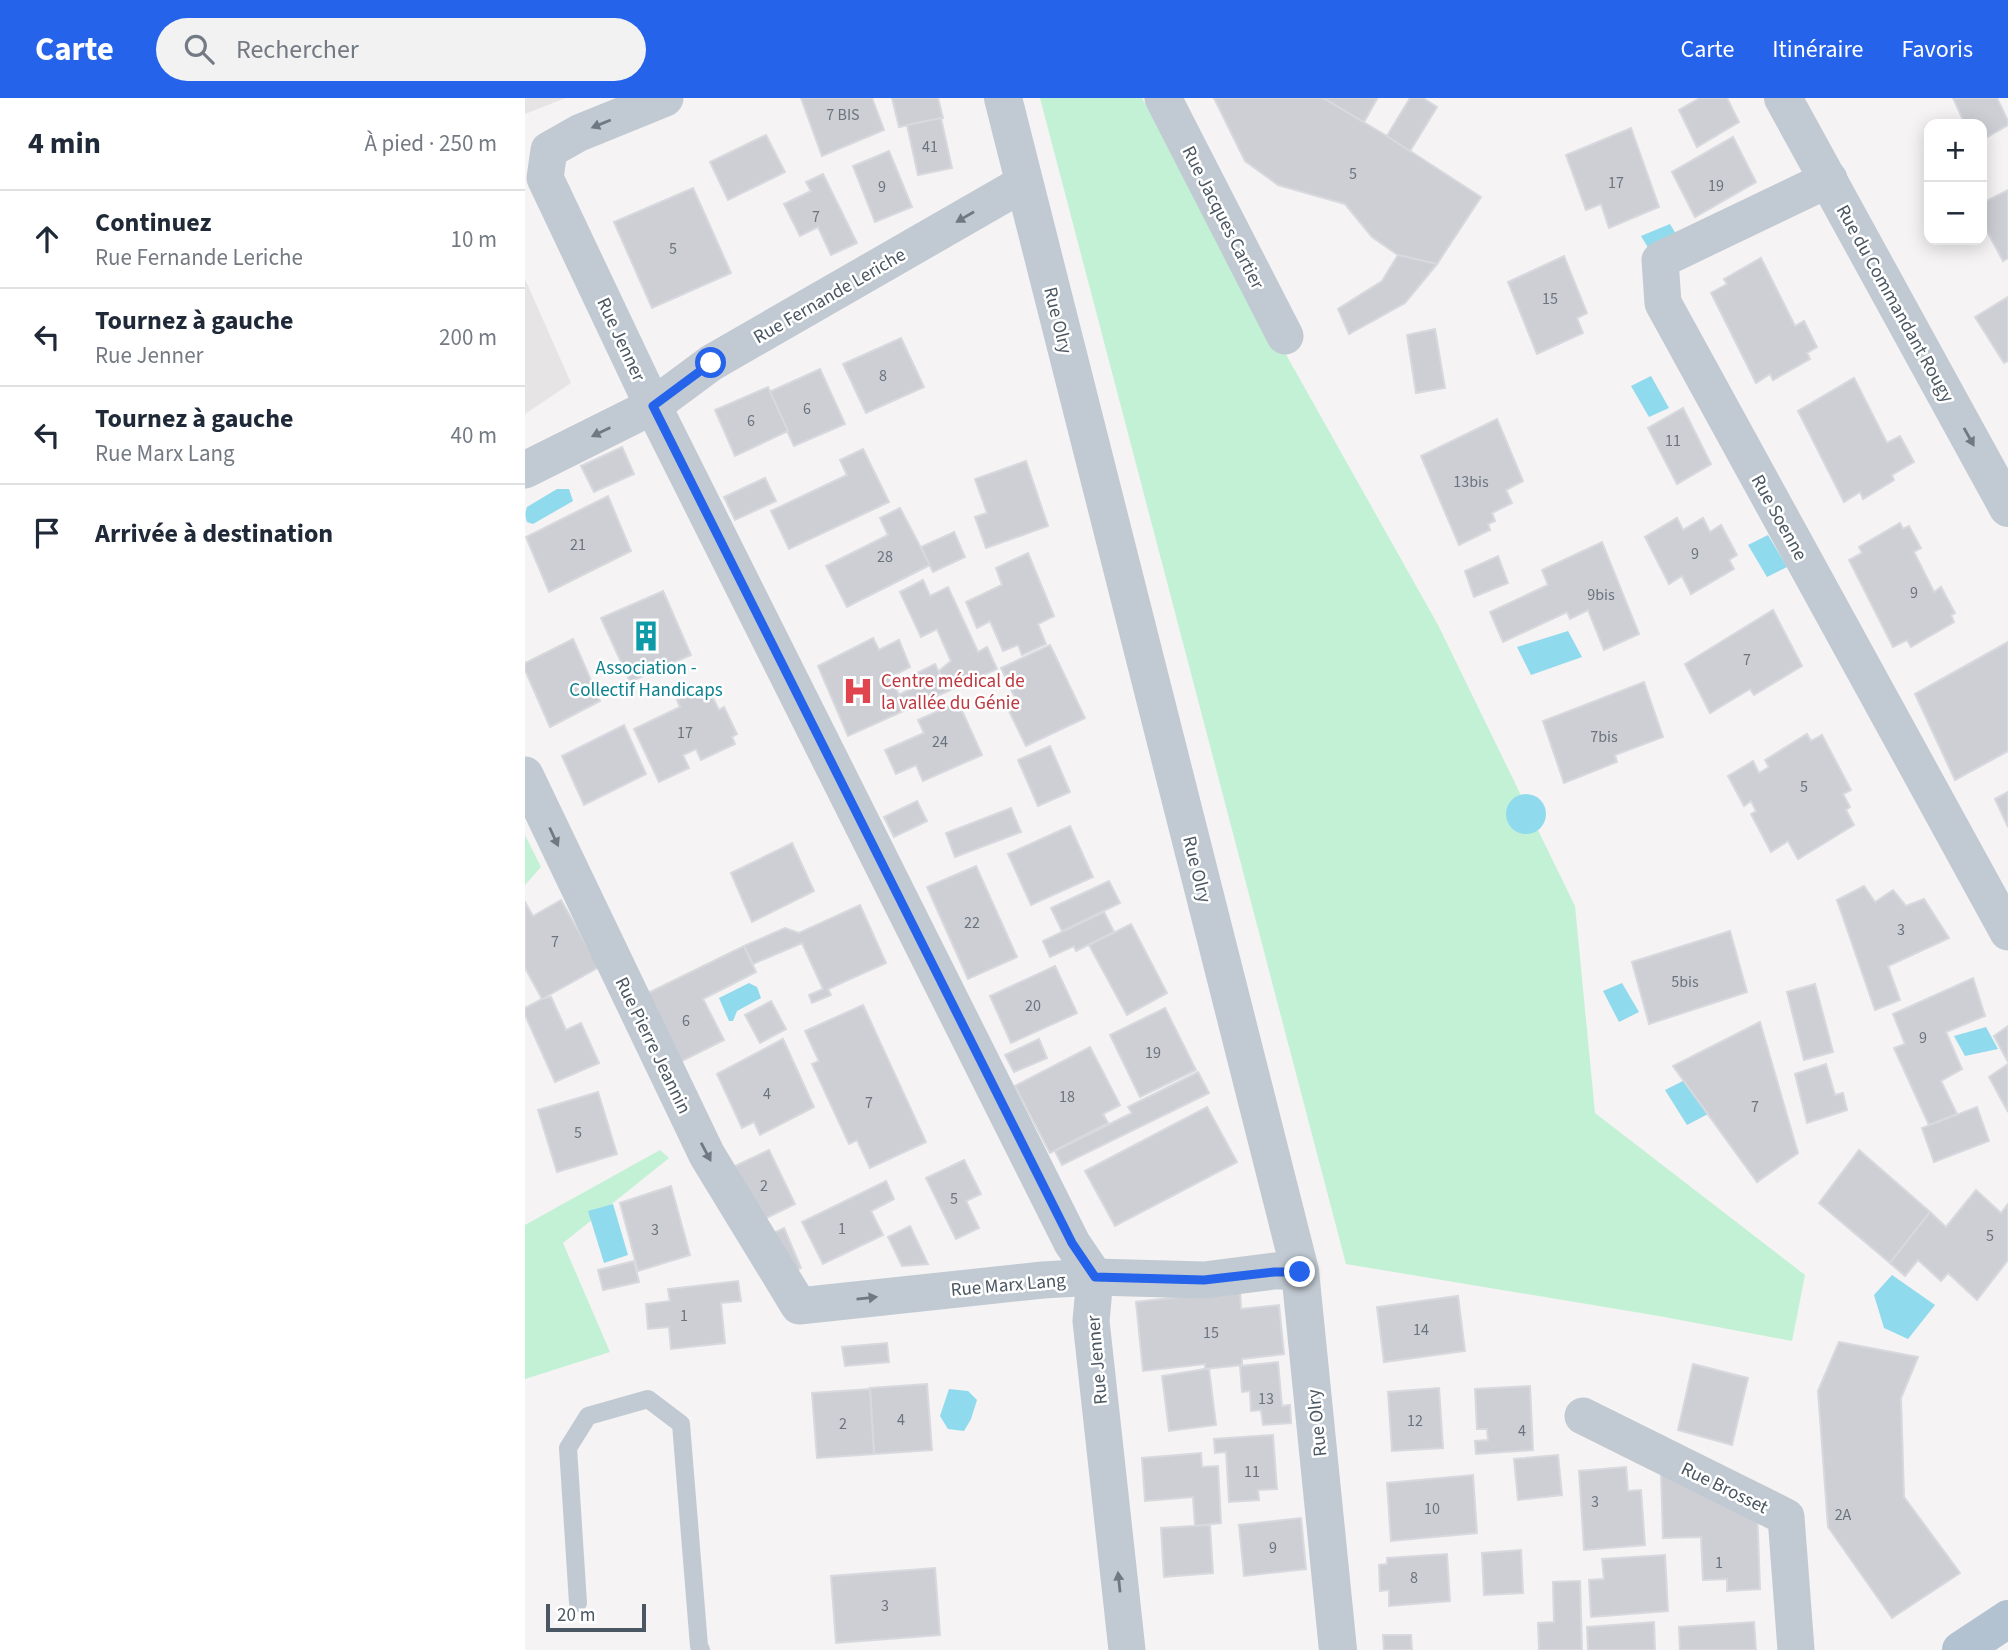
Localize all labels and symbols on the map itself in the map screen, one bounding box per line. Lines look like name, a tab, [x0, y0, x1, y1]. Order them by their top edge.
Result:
house number: 7 BIS	[826, 104, 860, 126]
one-way arrow	[591, 118, 612, 129]
house number: 41	[922, 136, 938, 158]
street label: Rue Jacques Cartier	[1175, 141, 1271, 294]
house number: 5	[1349, 163, 1357, 185]
house number: 17	[1608, 172, 1624, 194]
house number: 19	[1708, 175, 1724, 197]
house number: 9	[878, 176, 886, 198]
street label: Rue du Commandant Rougy	[1829, 200, 1960, 408]
house number: 7	[812, 206, 820, 228]
one-way arrow	[956, 211, 975, 223]
house number: 5	[669, 238, 677, 260]
street label: Rue Fernande Leriche	[749, 242, 911, 351]
street label: Rue Olry	[1036, 284, 1079, 357]
house number: 15	[1542, 288, 1558, 310]
street label: Rue Jenner	[589, 293, 652, 386]
route start	[695, 347, 726, 378]
house number: 8	[879, 365, 887, 387]
house number: 6	[803, 398, 811, 420]
house number: 6	[747, 410, 755, 432]
one-way arrow	[591, 427, 611, 438]
one-way arrow	[1963, 427, 1975, 447]
house number: 11	[1665, 430, 1681, 452]
street label: Rue Soenne	[1744, 470, 1813, 566]
house number: 13bis	[1453, 471, 1489, 493]
house number: 21	[570, 534, 586, 556]
house number: 9	[1691, 543, 1699, 565]
house number: 28	[877, 546, 893, 568]
house number: 9	[1910, 582, 1918, 604]
house number: 9bis	[1587, 584, 1615, 606]
building icon: Association - Collectif Handicaps	[629, 619, 663, 653]
house number: 7	[1743, 649, 1751, 671]
place label: Association - Collectif Handicaps	[569, 655, 723, 704]
place label: Centre médical de la vallée du Génie	[881, 668, 1025, 717]
hospital icon: Centre médical de la vallée du Génie	[841, 674, 875, 708]
house number: 17	[677, 722, 693, 744]
house number: 7bis	[1590, 726, 1618, 748]
house number: 24	[932, 731, 948, 753]
house number: 5	[1800, 776, 1808, 798]
one-way arrow	[549, 827, 560, 847]
street label: Rue Olry	[1175, 833, 1218, 906]
house number: 22	[964, 912, 980, 934]
house number: 3	[1897, 919, 1905, 941]
house number: 7	[551, 931, 559, 953]
house number: 5bis	[1671, 971, 1699, 993]
street label: Rue Pierre Jeannin	[608, 973, 697, 1119]
house number: 20	[1025, 995, 1041, 1017]
house number: 6	[682, 1010, 690, 1032]
house number: 9	[1919, 1027, 1927, 1049]
house number: 19	[1145, 1042, 1161, 1064]
house number: 4	[763, 1083, 771, 1105]
house number: 18	[1059, 1086, 1075, 1108]
house number: 7	[865, 1092, 873, 1114]
house number: 7	[1751, 1096, 1759, 1118]
house number: 5	[574, 1122, 582, 1144]
one-way arrow	[700, 1142, 712, 1162]
house number: 2	[760, 1175, 768, 1197]
house number: 5	[950, 1188, 958, 1210]
house number: 1	[838, 1218, 846, 1240]
house number: 3	[651, 1219, 659, 1241]
house number: 5	[1986, 1225, 1994, 1247]
route end	[1284, 1256, 1315, 1287]
street label: Rue Marx Lang	[949, 1267, 1067, 1304]
one-way arrow	[856, 1293, 878, 1304]
house number: 1	[680, 1305, 688, 1327]
street label: Rue Jenner	[1080, 1314, 1115, 1406]
house number: 14	[1413, 1319, 1429, 1341]
house number: 15	[1203, 1322, 1219, 1344]
house number: 13	[1258, 1388, 1274, 1410]
street label: Rue Olry	[1301, 1388, 1334, 1458]
house number: 4	[897, 1409, 905, 1431]
house number: 12	[1407, 1410, 1423, 1432]
house number: 2	[839, 1413, 847, 1435]
house number: 4	[1518, 1420, 1526, 1442]
street label: Rue Brosset	[1676, 1456, 1773, 1521]
house number: 11	[1244, 1461, 1260, 1483]
house number: 3	[1591, 1491, 1599, 1513]
house number: 10	[1424, 1498, 1440, 1520]
house number: 2A	[1835, 1504, 1852, 1526]
house number: 9	[1269, 1537, 1277, 1559]
house number: 1	[1715, 1552, 1723, 1574]
house number: 8	[1410, 1567, 1418, 1589]
one-way arrow	[1114, 1571, 1125, 1593]
house number: 3	[881, 1595, 889, 1617]
scale bar	[546, 1601, 646, 1633]

